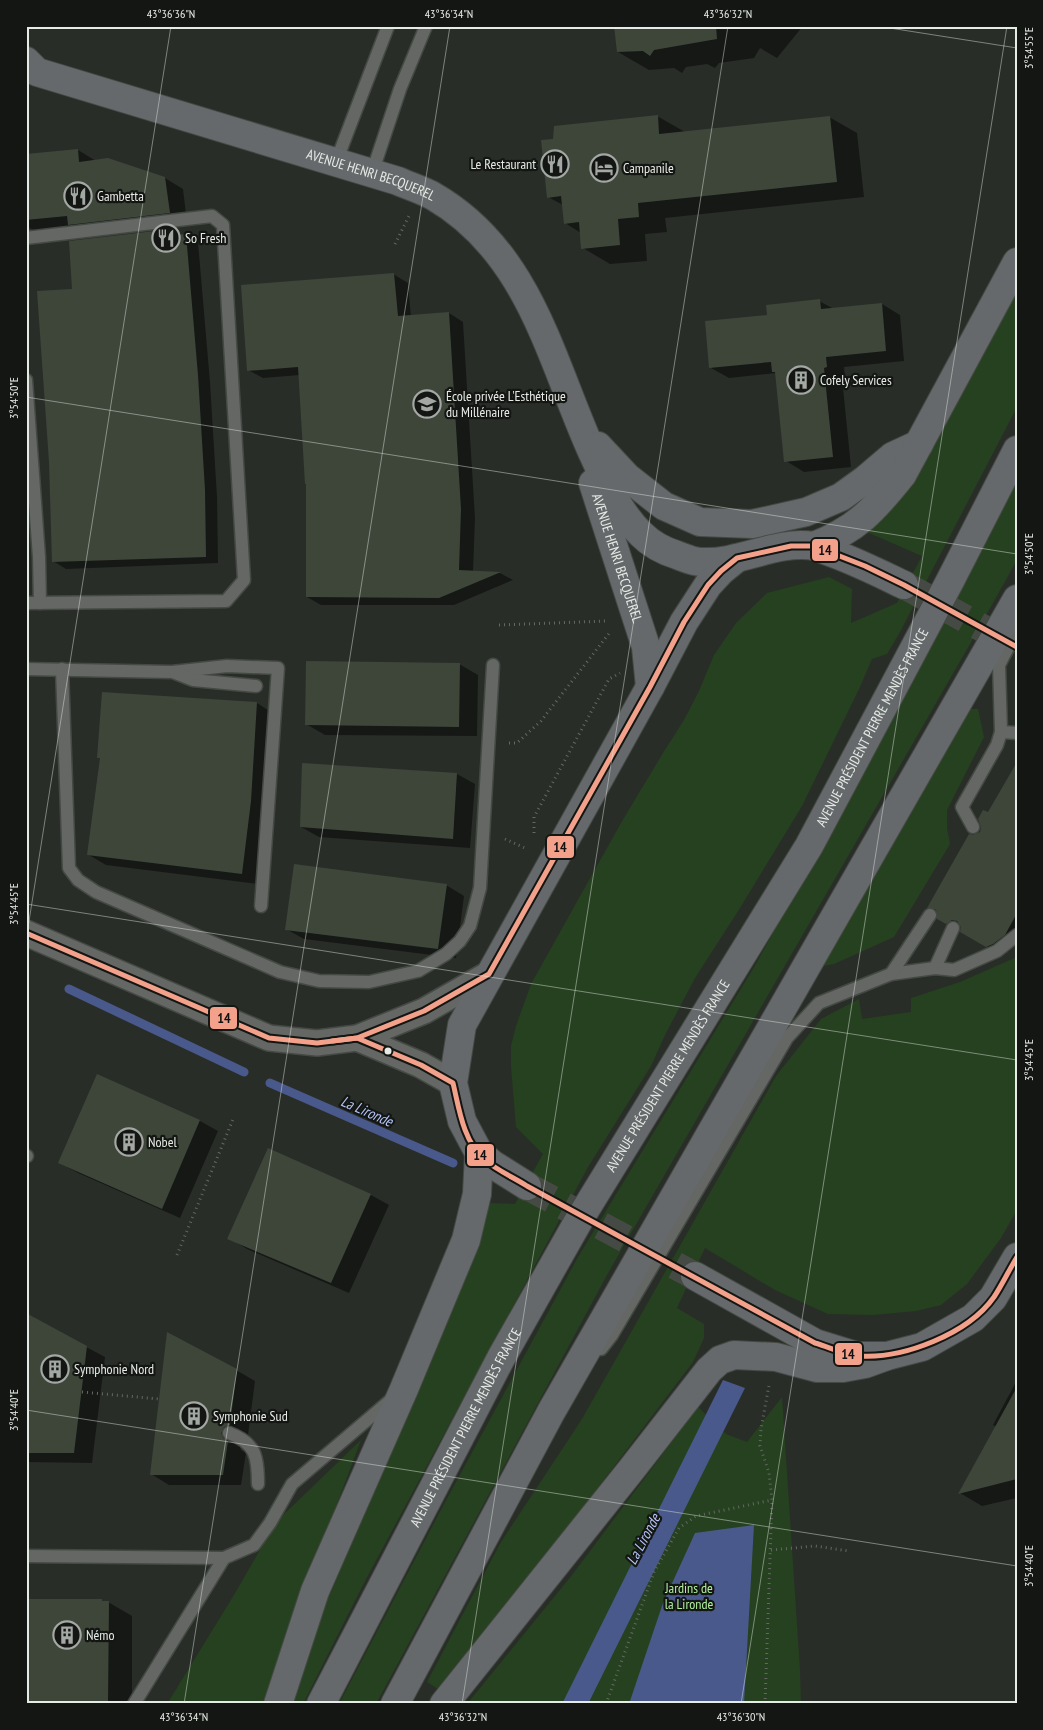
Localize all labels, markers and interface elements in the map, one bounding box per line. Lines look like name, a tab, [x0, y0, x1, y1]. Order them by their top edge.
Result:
text: 43°36'36"N	[147, 6, 195, 21]
text: 43°36'34"N	[425, 6, 473, 21]
text: 43°36'32"N	[704, 6, 752, 21]
text: 3°54'55"E	[1021, 27, 1036, 69]
street label: AVENUE HENRI BECQUEREL	[304, 145, 439, 205]
restaurant icon: Le Restaurant	[540, 149, 570, 179]
hotel icon: Campanile	[589, 153, 619, 183]
place label: Le Restaurant	[470, 155, 536, 173]
place label: Campanile	[623, 159, 674, 177]
restaurant icon: Gambetta	[63, 181, 93, 211]
place label: Gambetta	[97, 187, 144, 205]
restaurant icon: So Fresh	[151, 223, 181, 253]
place label: So Fresh	[185, 229, 226, 247]
building icon: Cofely Services	[786, 365, 816, 395]
place label: Cofely Services	[820, 371, 892, 389]
text: 3°54'50"E	[6, 377, 21, 419]
place label: École privée L'Esthétique du Millénaire	[446, 387, 566, 421]
school or university icon: École privée L'Esthétique du Millénaire	[412, 389, 442, 419]
street label: AVENUE HENRI BECQUEREL	[588, 491, 647, 625]
text: 3°54'50"E	[1021, 533, 1036, 575]
line badge: 14	[811, 538, 839, 562]
text: 14	[818, 541, 832, 559]
street label: AVENUE PRÉSIDENT PIERRE MENDÈS FRANCE	[812, 625, 932, 830]
line badge: 14	[546, 835, 575, 859]
text: 14	[553, 838, 567, 856]
text: 3°54'45"E	[6, 883, 21, 925]
street label: AVENUE PRÉSIDENT PIERRE MENDÈS FRANCE	[602, 976, 734, 1175]
line badge: 14	[209, 1006, 238, 1030]
text: 14	[217, 1009, 231, 1027]
text: 3°54'45"E	[1021, 1039, 1036, 1081]
unlabelled marker	[383, 1046, 393, 1056]
water label: La Lironde	[338, 1091, 397, 1131]
building icon: Nobel	[114, 1127, 144, 1157]
place label: Nobel	[148, 1133, 177, 1151]
line badge: 14	[466, 1143, 495, 1167]
text: 14	[473, 1146, 487, 1164]
street label: AVENUE PRÉSIDENT PIERRE MENDÈS FRANCE	[406, 1325, 525, 1530]
line badge: 14	[834, 1342, 863, 1366]
text: 14	[841, 1345, 855, 1363]
building icon: Symphonie Nord	[40, 1354, 70, 1384]
place label: Symphonie Nord	[74, 1360, 154, 1378]
text: 3°54'40"E	[6, 1389, 21, 1431]
building icon: Symphonie Sud	[179, 1401, 209, 1431]
place label: Symphonie Sud	[213, 1407, 288, 1425]
water label: La Lironde	[622, 1510, 665, 1568]
text: 3°54'40"E	[1021, 1545, 1036, 1587]
park label: Jardins de la Lironde	[664, 1579, 713, 1613]
building icon: Némo	[52, 1620, 82, 1650]
place label: Némo	[86, 1626, 114, 1644]
text: 43°36'34"N	[160, 1709, 208, 1724]
text: 43°36'32"N	[439, 1709, 487, 1724]
text: 43°36'30"N	[717, 1709, 765, 1724]

